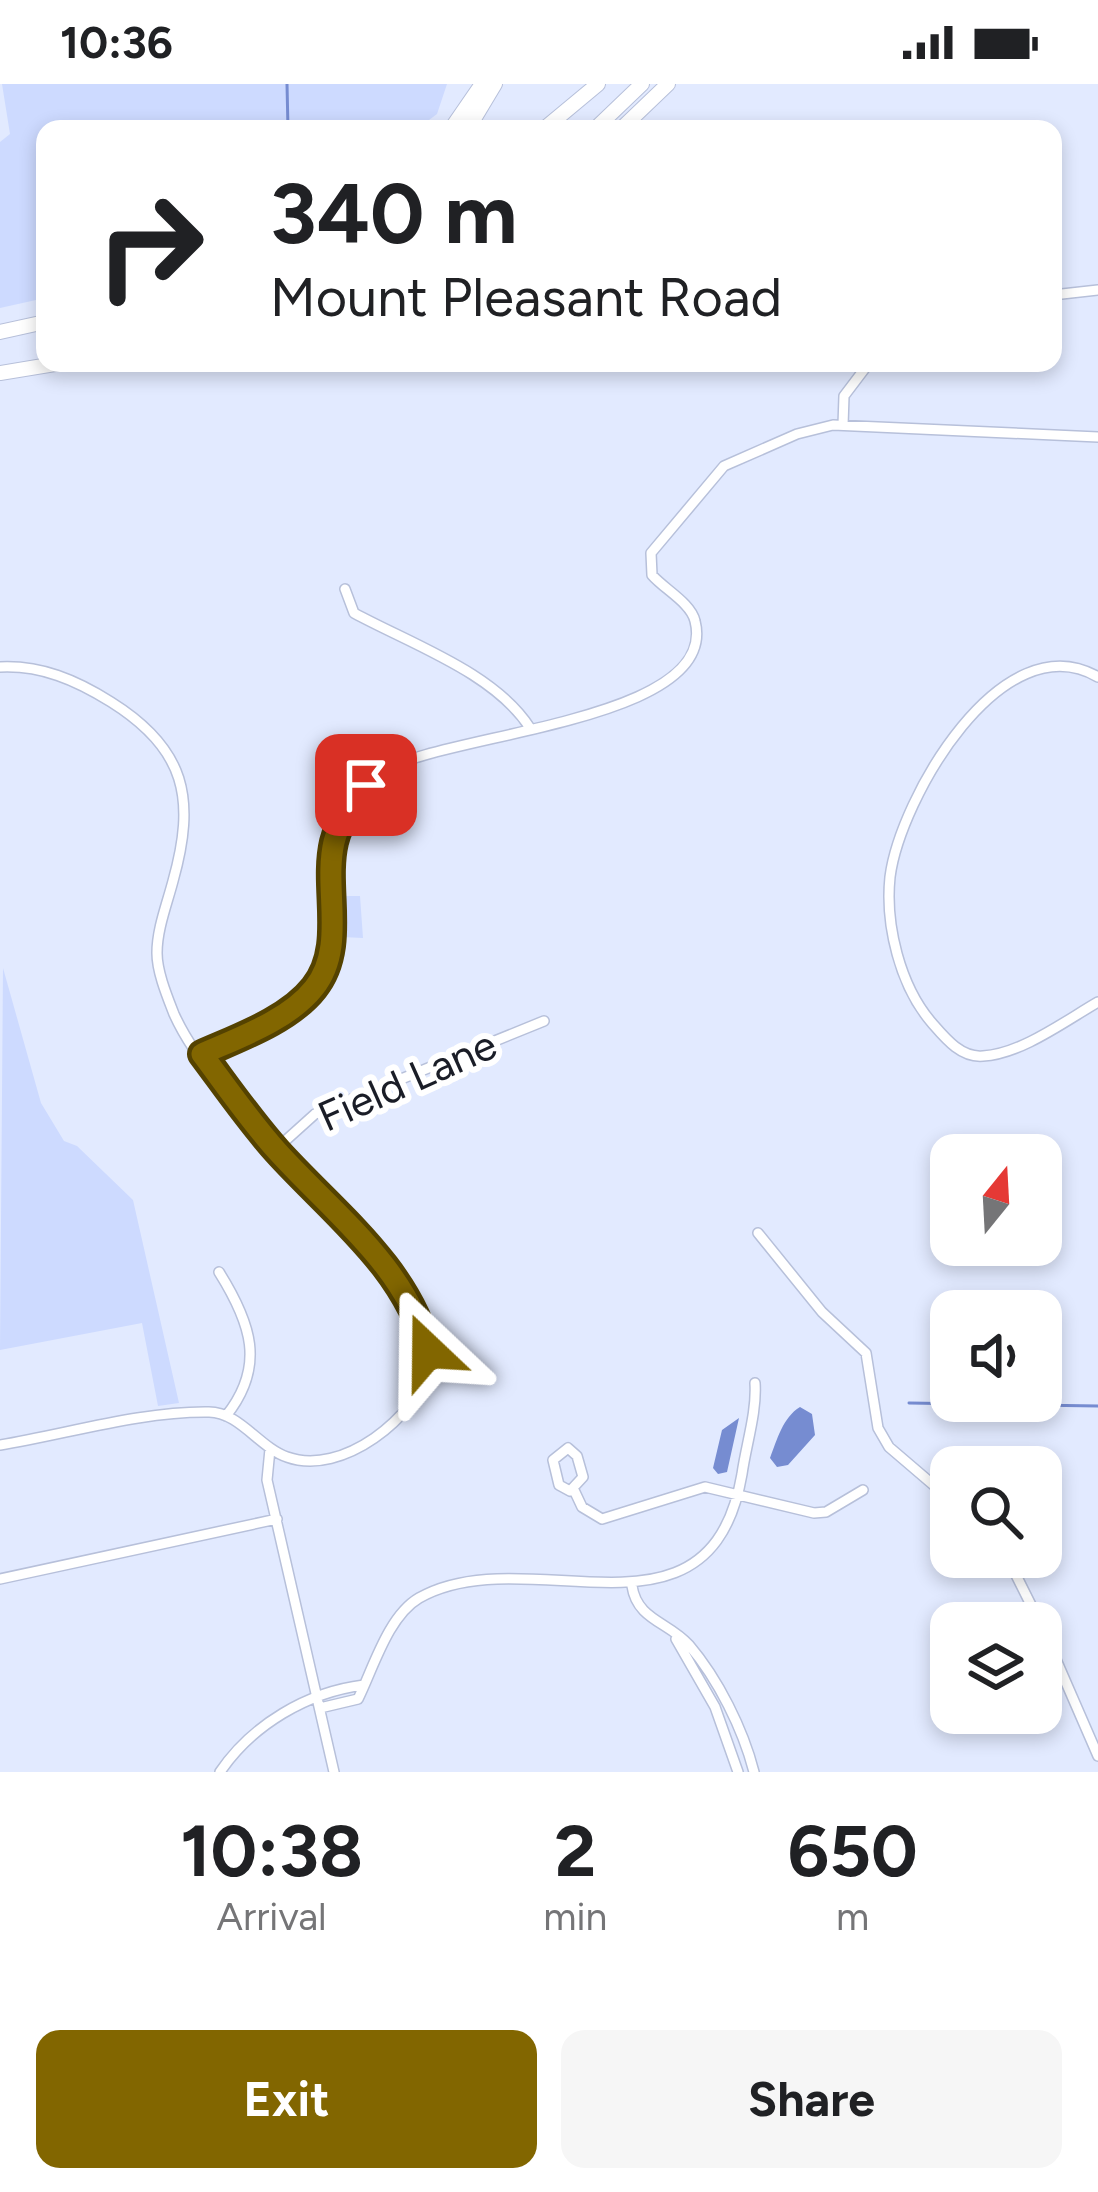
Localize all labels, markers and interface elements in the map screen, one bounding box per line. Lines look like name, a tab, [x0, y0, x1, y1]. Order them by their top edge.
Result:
text: 10:36	[60, 15, 173, 69]
text: 340 m	[270, 163, 518, 264]
icon: right	[72, 168, 228, 324]
text: Mount Pleasant Road	[270, 265, 782, 330]
pin	[315, 734, 417, 836]
icon: arrive	[333, 752, 399, 818]
street label: Field Lane	[310, 1019, 504, 1142]
north arrow	[930, 1134, 1062, 1266]
map controls	[930, 1134, 1062, 1734]
position arrow	[365, 1288, 491, 1414]
button: sound	[930, 1290, 1062, 1422]
button: search	[930, 1446, 1062, 1578]
button: layers	[930, 1602, 1062, 1734]
text: 10:38	[180, 1808, 363, 1894]
text: 2	[554, 1808, 596, 1894]
text: 650	[788, 1808, 918, 1894]
text: Arrival	[217, 1893, 327, 1940]
text: min	[543, 1893, 607, 1940]
text: m	[836, 1893, 869, 1940]
button: Exit	[36, 2030, 537, 2168]
button: Share	[561, 2030, 1062, 2168]

